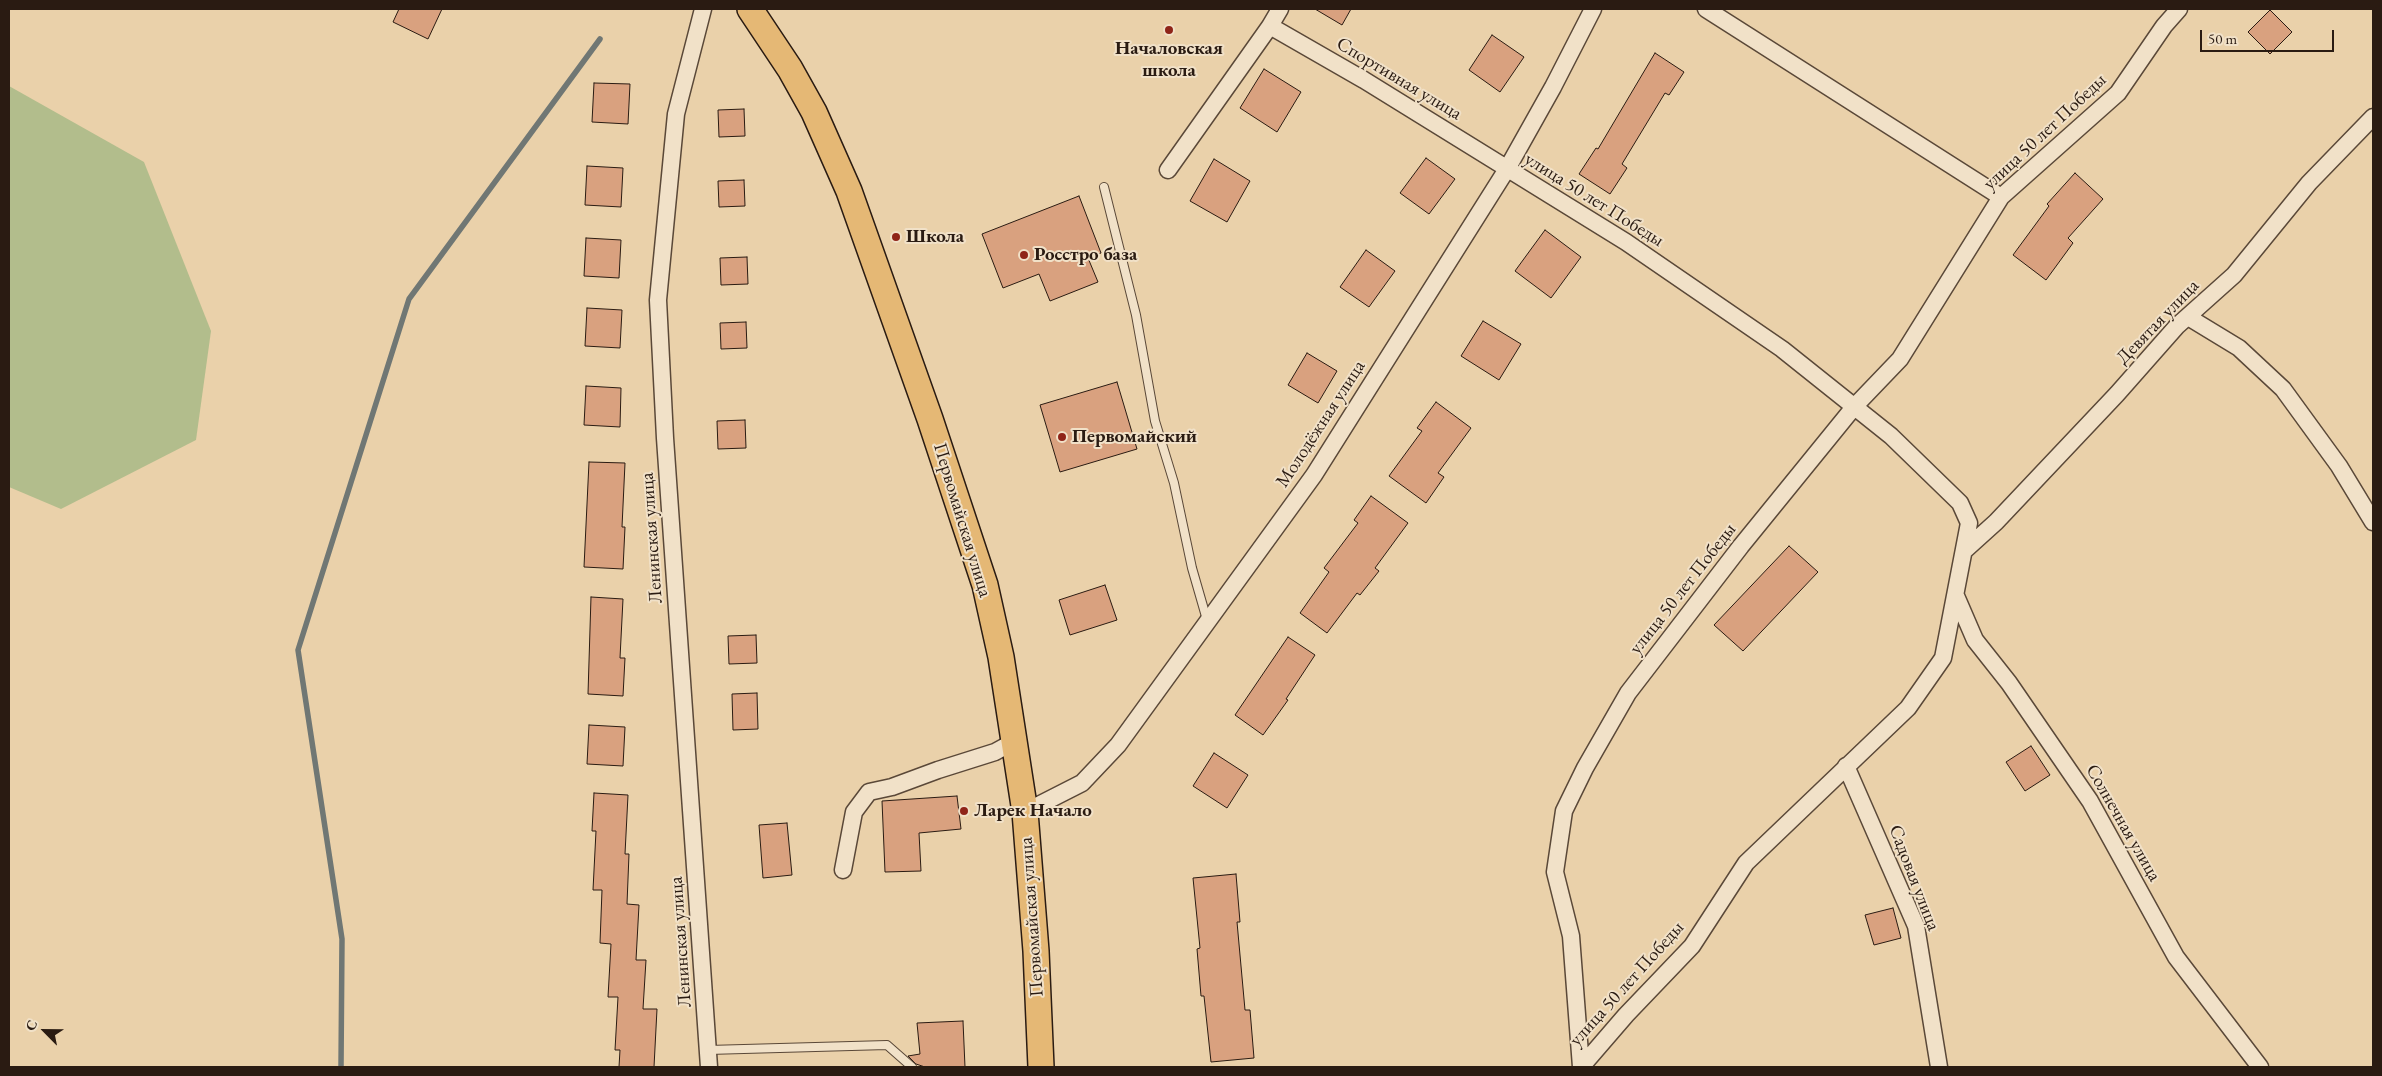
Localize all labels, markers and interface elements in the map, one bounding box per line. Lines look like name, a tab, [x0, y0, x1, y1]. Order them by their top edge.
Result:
scale bar	[2202, 20, 2336, 52]
marker: Началовская школа	[1163, 24, 1175, 36]
text: 50 m	[2208, 29, 2237, 48]
street label: Спортивная улица	[1332, 33, 1466, 125]
place label: Началовская школа	[1115, 38, 1223, 82]
street label: улица 50 лет Победы	[1979, 69, 2111, 195]
street label: улица 50 лет Победы	[1520, 148, 1668, 252]
place label: Школа	[906, 226, 964, 248]
marker: Школа	[890, 231, 902, 243]
place label: Росстро база	[1034, 244, 1137, 266]
marker: Росстро база	[1018, 249, 1030, 261]
street label: Девятая улица	[2112, 275, 2204, 369]
street label: Молодёжная улица	[1271, 356, 1371, 492]
place label: Первомайский	[1072, 426, 1197, 448]
marker: Первомайский	[1056, 431, 1068, 443]
street label: Первомайская улица	[928, 440, 996, 600]
street label: Ленинская улица	[636, 472, 668, 604]
street label: улица 50 лет Победы	[1625, 519, 1741, 659]
street label: Солнечная улица	[2080, 760, 2166, 886]
place label: Ларек Начало	[974, 800, 1092, 822]
marker: Ларек Начало	[958, 805, 970, 817]
street label: Садовая улица	[1883, 822, 1945, 934]
street label: Первомайская улица	[1015, 836, 1049, 998]
street label: Ленинская улица	[665, 876, 697, 1008]
street label: улица 50 лет Победы	[1565, 917, 1689, 1051]
north arrow	[20, 1006, 70, 1056]
text: С	[21, 1017, 41, 1033]

